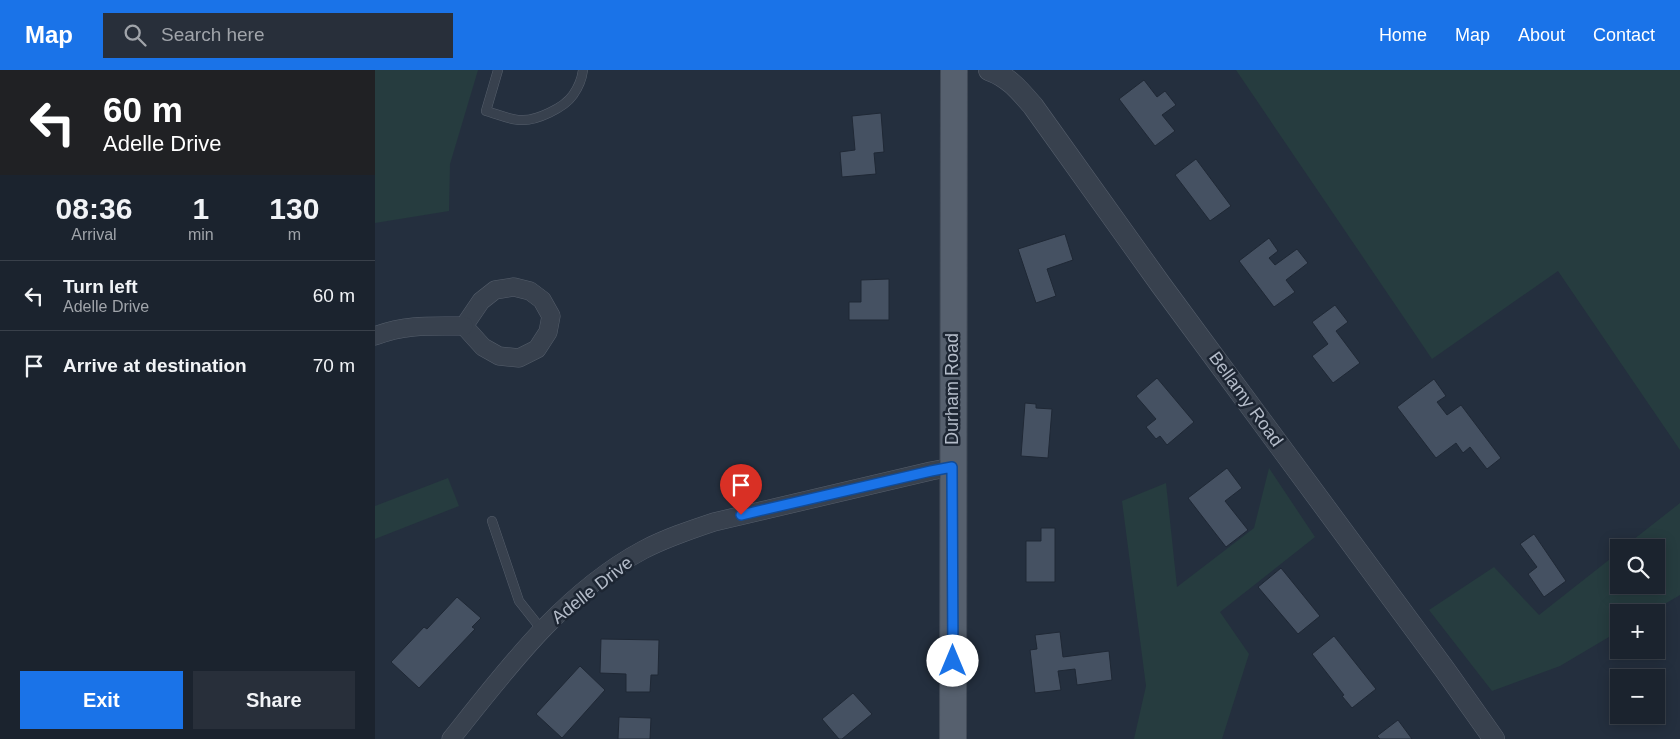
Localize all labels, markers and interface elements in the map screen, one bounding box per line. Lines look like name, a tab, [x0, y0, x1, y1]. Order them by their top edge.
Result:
search box	[103, 13, 453, 58]
text: Map	[25, 21, 73, 48]
icon: search	[121, 21, 149, 49]
text: Search here	[161, 24, 265, 45]
text: Home	[1379, 25, 1427, 45]
text: Map	[1455, 25, 1490, 45]
text: About	[1518, 25, 1565, 45]
text: Contact	[1593, 25, 1655, 45]
icon: left	[20, 90, 85, 155]
text: 60 m	[103, 90, 183, 129]
text: Adelle Drive	[103, 131, 222, 156]
text: 08:36	[56, 192, 132, 225]
text: 1	[192, 192, 209, 225]
text: 130	[269, 192, 319, 225]
text: Arrival	[71, 226, 117, 243]
text: min	[188, 226, 214, 243]
text: m	[288, 226, 301, 243]
text: Turn left	[63, 276, 138, 297]
icon: left	[20, 282, 48, 310]
text: 60 m	[313, 285, 355, 306]
text: Adelle Drive	[63, 298, 149, 315]
street label: Durham Road	[942, 333, 962, 445]
street label: Bellamy Road	[1205, 348, 1287, 450]
icon: arrive	[20, 352, 48, 380]
text: Arrive at destination	[63, 355, 247, 376]
text: 70 m	[313, 355, 355, 376]
pin	[720, 464, 762, 515]
icon: arrive	[727, 471, 755, 499]
map controls	[1610, 539, 1665, 724]
button: search	[1610, 539, 1665, 594]
street label: Adelle Drive	[548, 552, 636, 628]
button: +	[1610, 604, 1665, 659]
position arrow	[926, 634, 978, 686]
button: −	[1610, 669, 1665, 724]
button: Exit	[20, 671, 183, 729]
button: Share	[193, 671, 355, 729]

